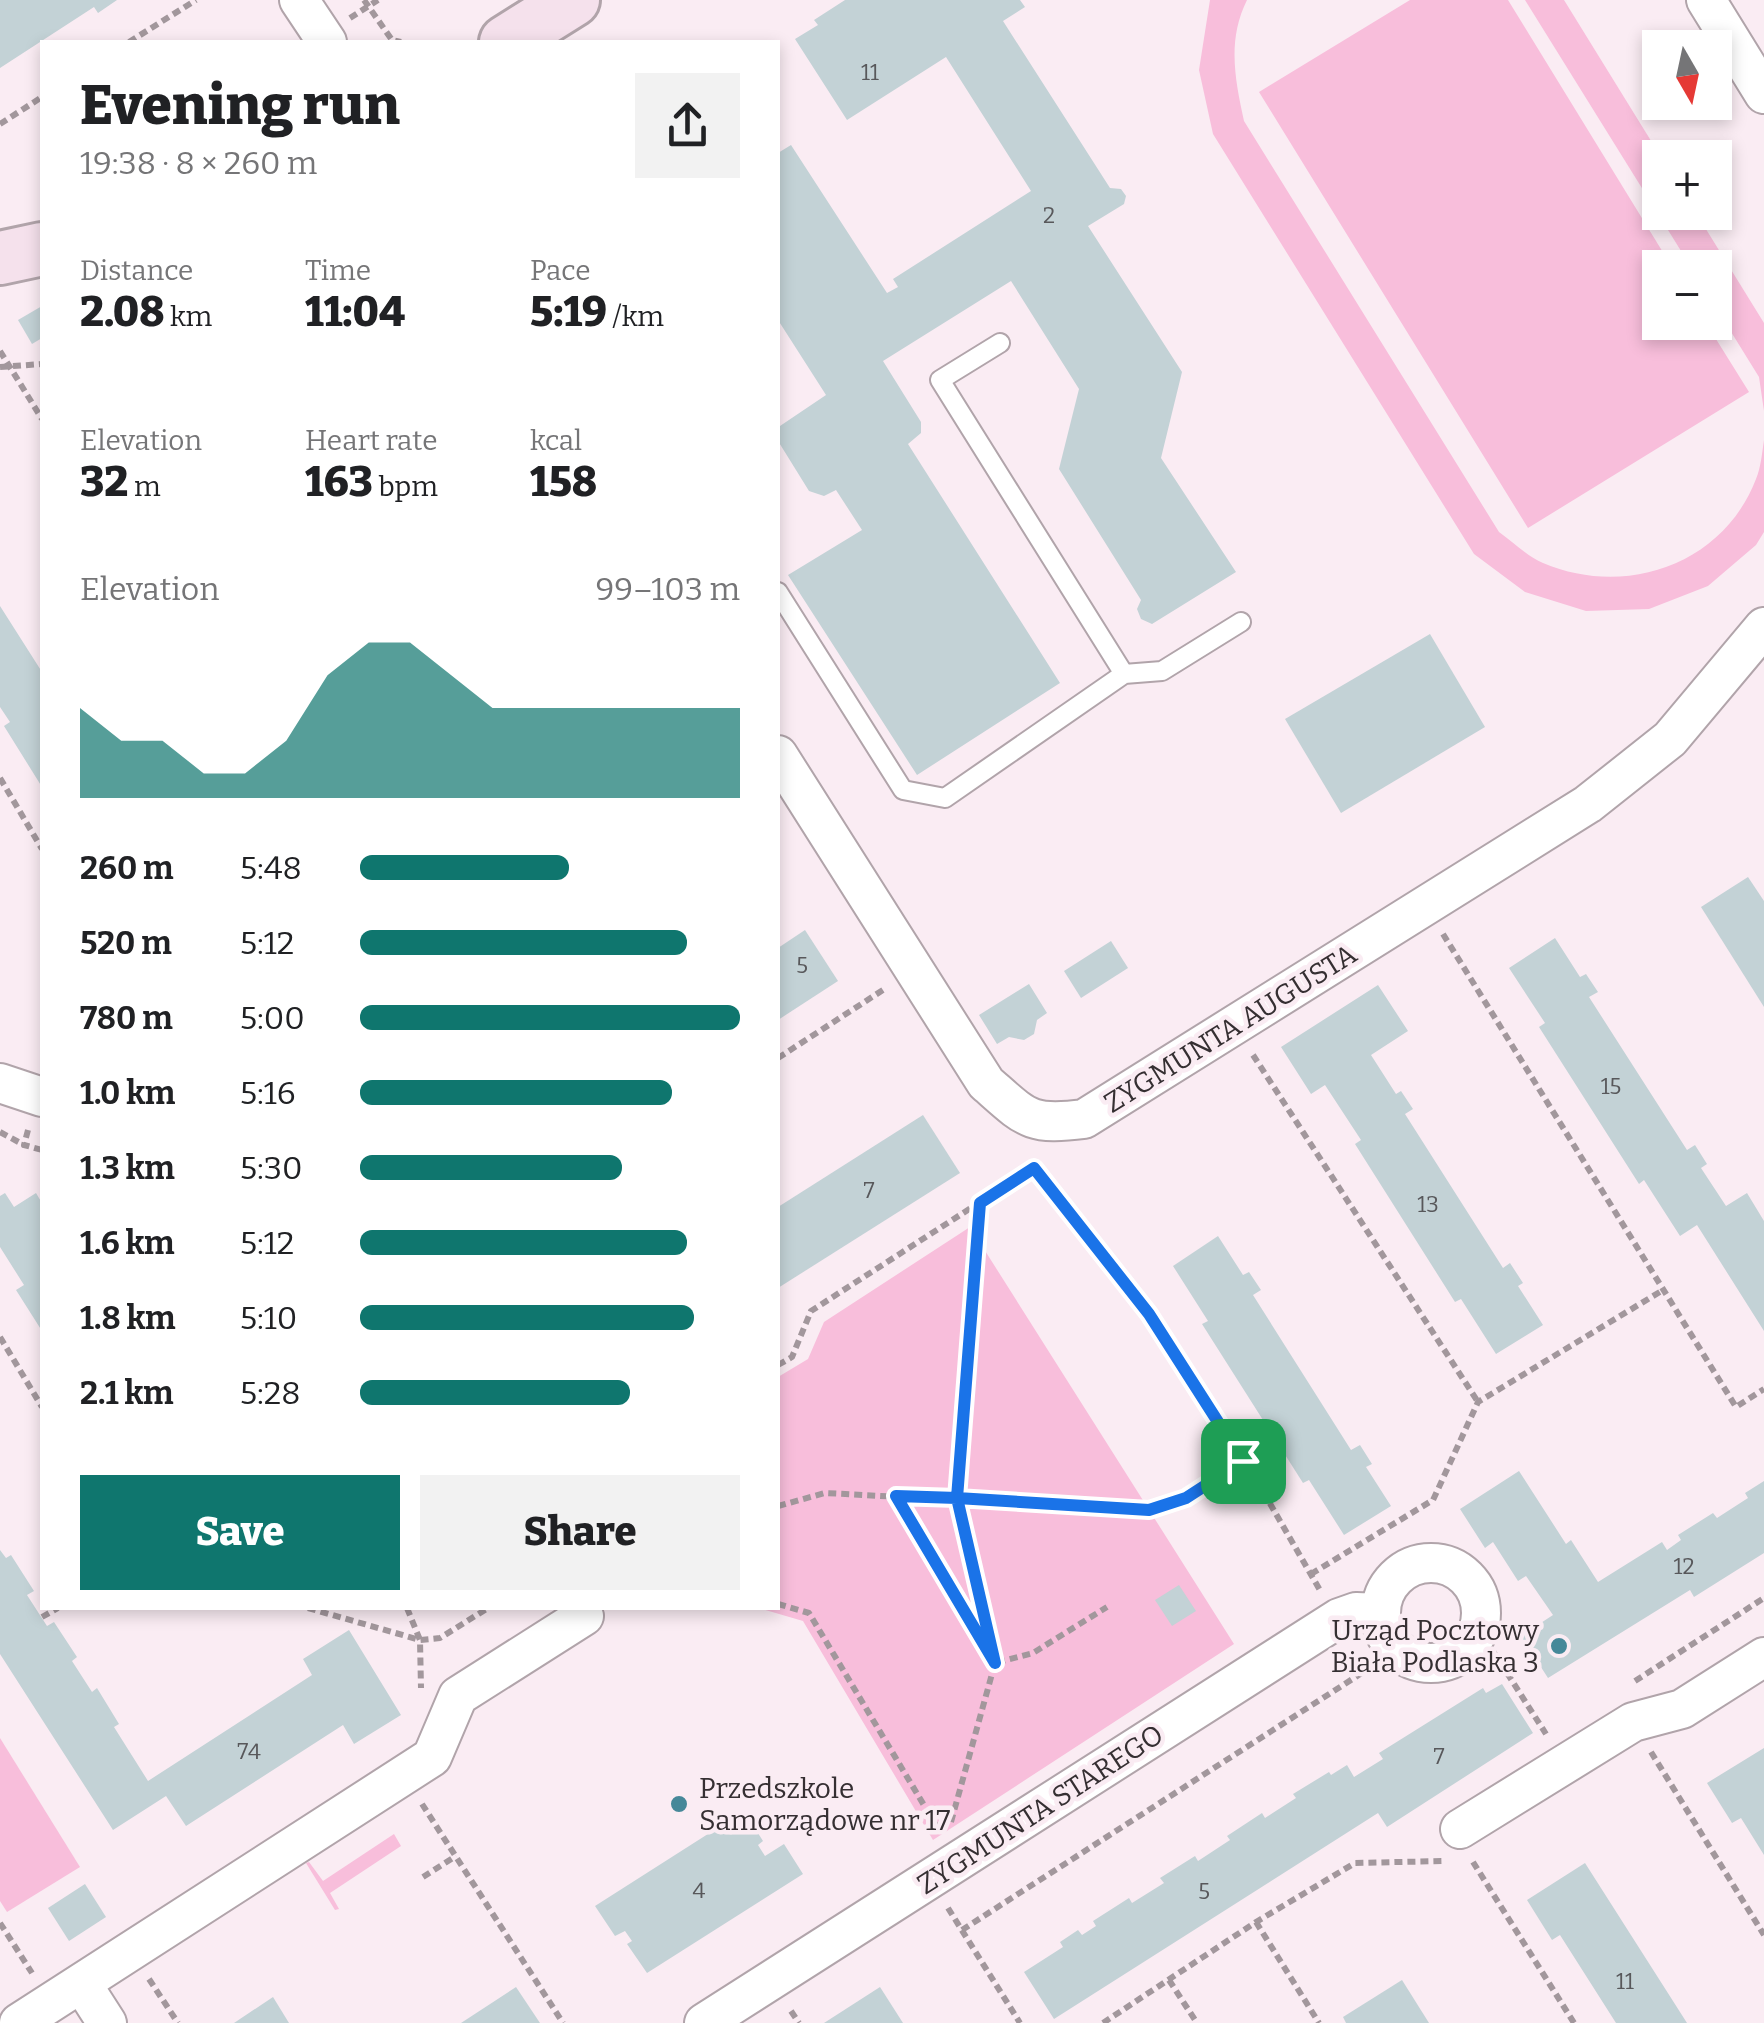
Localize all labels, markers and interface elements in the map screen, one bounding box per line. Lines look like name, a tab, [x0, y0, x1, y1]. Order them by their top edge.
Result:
north arrow	[1642, 30, 1732, 120]
map controls	[1642, 30, 1732, 340]
house number: 11	[861, 59, 879, 86]
text: Evening run	[80, 73, 400, 139]
button: share	[635, 73, 740, 178]
button: +	[1642, 140, 1732, 230]
text: 19:38 · 8 × 260 m	[80, 144, 317, 182]
house number: 2	[1043, 202, 1055, 229]
button: −	[1642, 250, 1732, 340]
text: Distance	[80, 254, 193, 287]
text: Time	[305, 254, 371, 287]
text: Pace	[530, 254, 590, 287]
text: 2.08	[80, 287, 164, 337]
text: 11:04	[305, 287, 405, 337]
text: 5:19	[530, 287, 607, 337]
text: km	[164, 300, 212, 333]
text: /km	[607, 300, 664, 333]
text: Elevation	[80, 424, 202, 457]
text: Heart rate	[305, 424, 437, 457]
text: kcal	[530, 424, 582, 457]
text: 32	[80, 457, 128, 507]
text: 163	[305, 457, 373, 507]
text: 158	[530, 457, 597, 507]
text: m	[128, 470, 161, 503]
text: bpm	[373, 470, 438, 503]
text: Elevation	[80, 570, 220, 608]
text: 99–103 m	[595, 570, 740, 608]
text: 260 m	[80, 849, 174, 887]
text: 5:48	[240, 849, 302, 887]
text: 520 m	[80, 924, 172, 962]
text: 5:12	[240, 924, 294, 962]
street label: ZYGMUNTA AUGUSTA	[1098, 937, 1363, 1120]
house number: 5	[796, 952, 808, 979]
text: 780 m	[80, 999, 173, 1037]
text: 5:00	[240, 999, 305, 1037]
house number: 15	[1601, 1073, 1621, 1100]
text: 1.0 km	[80, 1074, 175, 1112]
text: 5:16	[240, 1074, 296, 1112]
text: 1.3 km	[80, 1149, 175, 1187]
text: 5:30	[240, 1149, 303, 1187]
house number: 7	[863, 1177, 875, 1204]
house number: 13	[1417, 1191, 1439, 1218]
text: 1.6 km	[80, 1224, 175, 1262]
text: 5:12	[240, 1224, 294, 1262]
text: 1.8 km	[80, 1299, 176, 1337]
text: 5:10	[240, 1299, 297, 1337]
text: 2.1 km	[80, 1374, 174, 1412]
text: 5:28	[240, 1374, 300, 1412]
pin	[1201, 1419, 1286, 1504]
icon: arrive	[1216, 1434, 1271, 1489]
button: Save	[80, 1475, 400, 1590]
button: Share	[420, 1475, 740, 1590]
house number: 12	[1674, 1553, 1694, 1580]
place label: Urząd Pocztowy Biała Podlaska 3	[1331, 1614, 1539, 1679]
marker: Urząd Pocztowy Biała Podlaska 3	[1548, 1635, 1570, 1657]
street label: ZYGMUNTA STAREGO	[911, 1718, 1169, 1901]
house number: 74	[237, 1738, 261, 1765]
house number: 7	[1433, 1743, 1445, 1770]
place label: Przedszkole Samorządowe nr 17	[699, 1772, 950, 1837]
marker: Przedszkole Samorządowe nr 17	[668, 1793, 690, 1815]
house number: 4	[693, 1877, 706, 1904]
house number: 5	[1198, 1878, 1210, 1905]
house number: 11	[1616, 1968, 1634, 1995]

